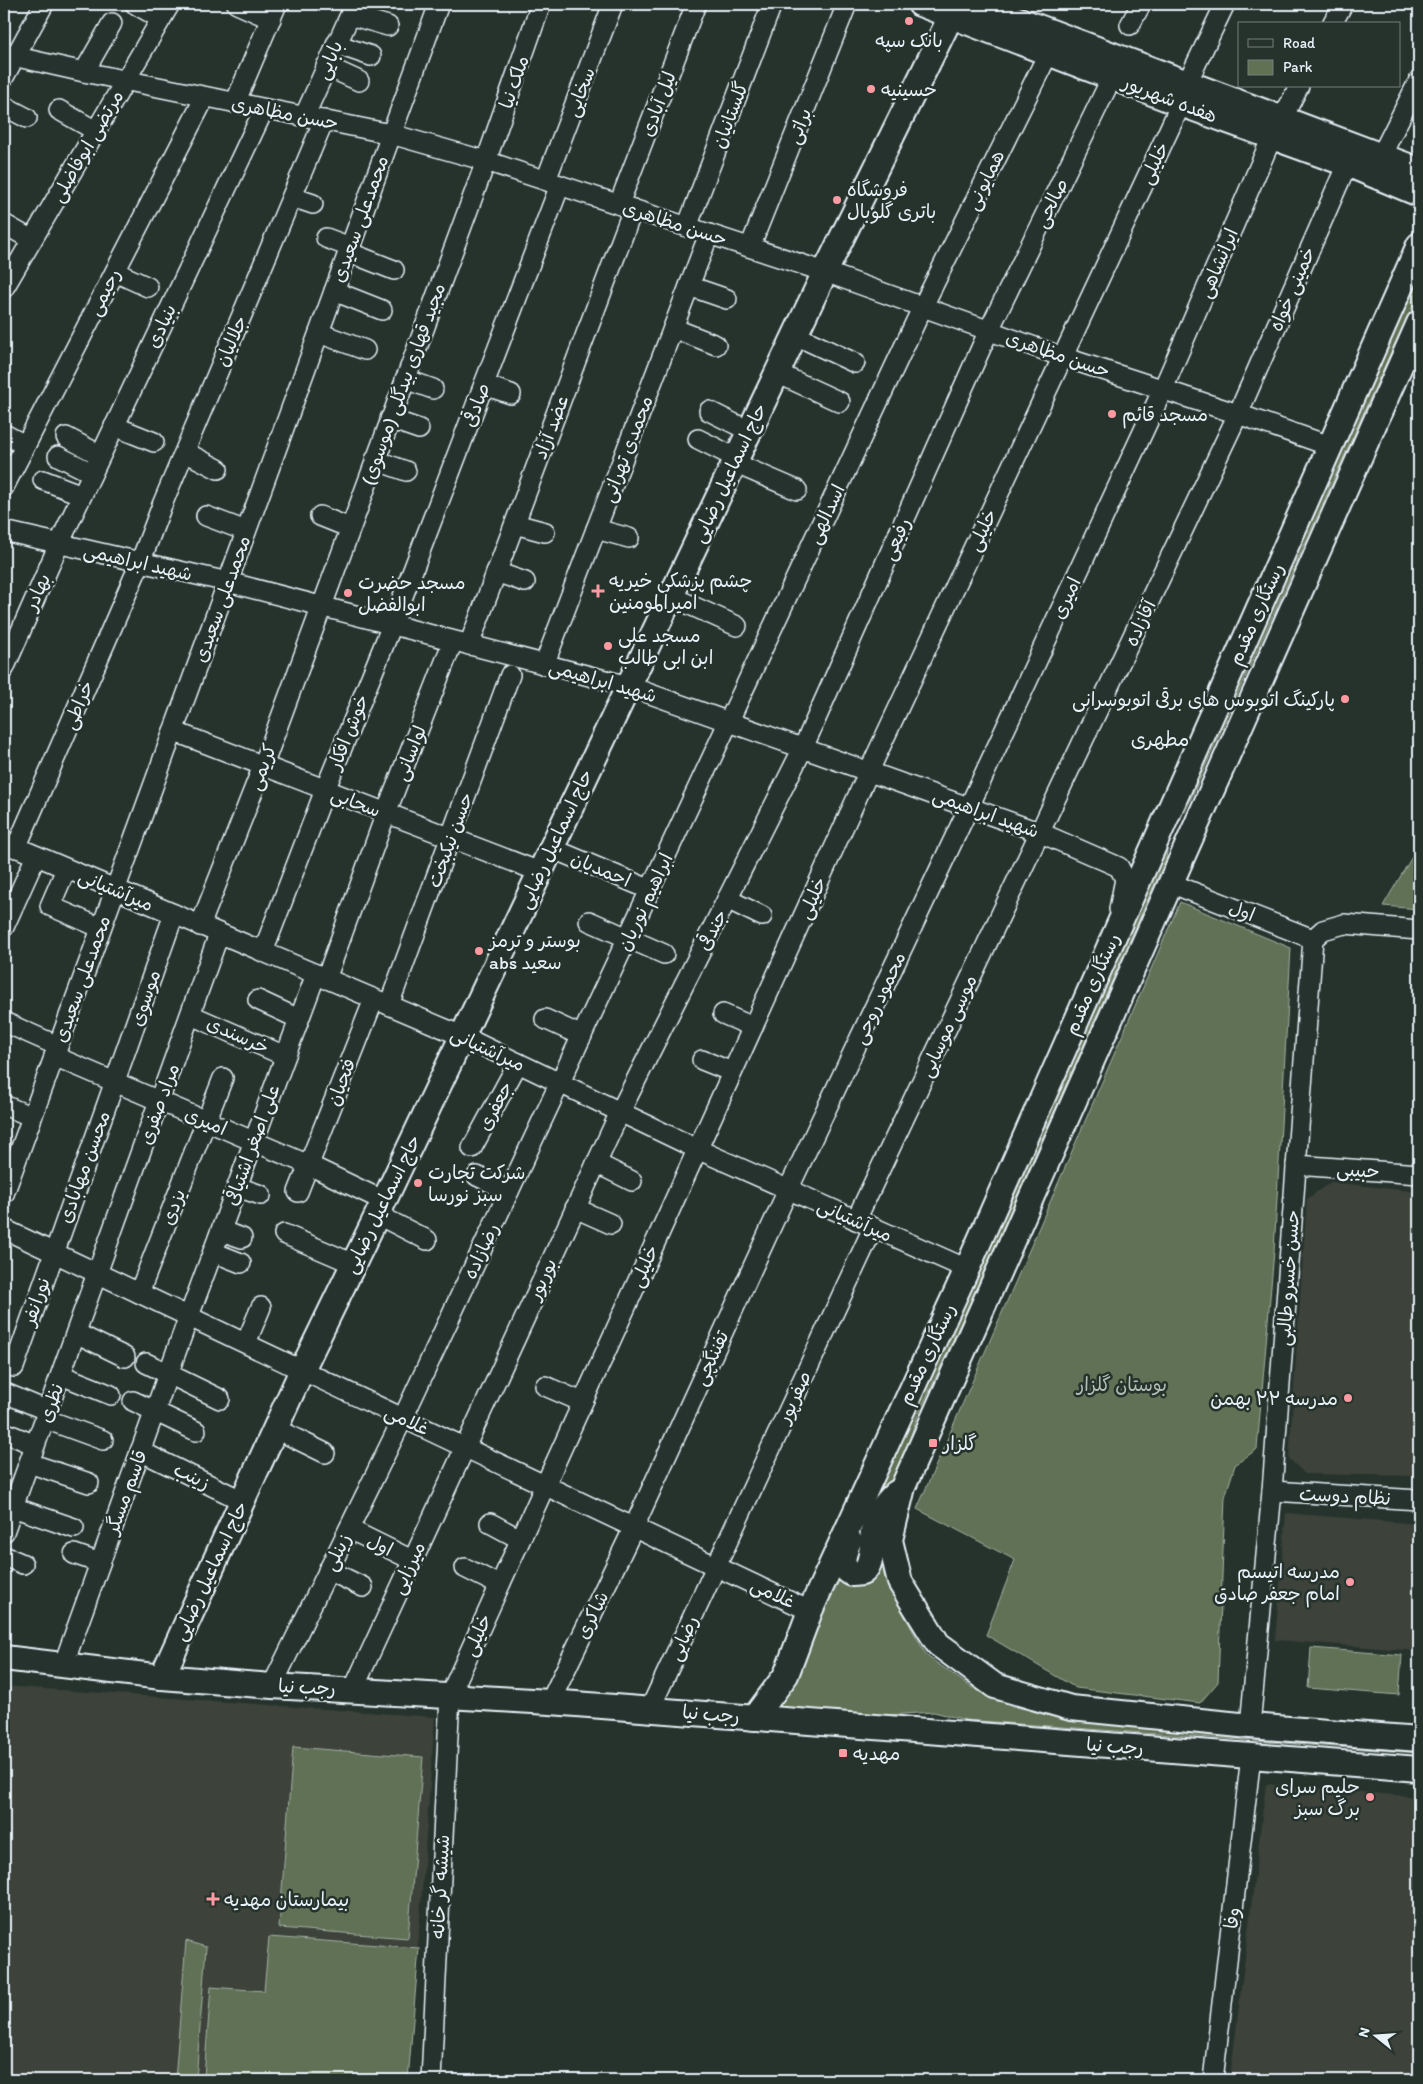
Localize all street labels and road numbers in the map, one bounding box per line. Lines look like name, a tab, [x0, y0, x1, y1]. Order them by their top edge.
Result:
street label: بابایی	[310, 37, 349, 83]
street label: ملک نیا	[494, 52, 534, 112]
street label: سخایی	[560, 64, 601, 120]
street label: لیل آبادی	[635, 68, 681, 140]
street label: هفده شهریور	[1118, 70, 1221, 128]
street label: گلستانیان	[707, 78, 753, 152]
street label: مرتضی ابوفاضلی	[46, 86, 129, 207]
street label: حسن مظاهری	[229, 91, 341, 135]
street label: براتی	[781, 105, 817, 148]
street label: خلیلی	[1134, 138, 1175, 188]
street label: همایونی	[961, 146, 1010, 214]
street label: محمدعلی سعیدی	[326, 152, 395, 286]
street label: صالحی	[1029, 174, 1074, 232]
street label: حسن مظاهری	[620, 195, 730, 251]
street label: ایرانشاهی	[1193, 225, 1244, 302]
street label: خمینی خواه	[1264, 243, 1321, 335]
street label: رحیمی	[82, 265, 126, 320]
street label: مجید قهاری بیدگلی (موسوی)	[356, 280, 451, 488]
street label: بنیادی	[141, 300, 181, 352]
street label: جلالیان	[210, 312, 252, 370]
street label: حسن مظاهری	[1003, 325, 1113, 383]
street label: صادقی	[456, 379, 495, 430]
street label: عضد آزاد	[528, 392, 574, 462]
street label: محمدی تهرانی	[596, 392, 659, 506]
street label: حاج اسماعیل رضایی	[687, 400, 772, 547]
street label: اسدالهی	[802, 480, 851, 548]
street label: خلیلی	[962, 505, 1003, 555]
street label: رفیعی	[877, 514, 916, 564]
street label: محمدعلی سعیدی	[188, 532, 257, 666]
street label: شهید ابراهیمی	[81, 538, 195, 587]
street label: رستگاری مقدم	[1223, 560, 1291, 670]
street label: بهادر	[18, 570, 55, 616]
street label: امیری	[1046, 573, 1086, 623]
street label: آقازاده	[1119, 595, 1161, 650]
street label: شهید ابراهیمی	[546, 655, 660, 708]
street label: خراطی	[57, 677, 99, 733]
street label: خوش افکار	[322, 691, 373, 775]
street label: لواسانی	[389, 722, 432, 784]
street label: کریمی	[243, 741, 282, 794]
street label: حاج اسماعیل رضایی	[513, 766, 598, 913]
street label: سحابی	[328, 782, 384, 823]
street label: شهید ابراهیمی	[930, 783, 1042, 844]
street label: حسن نیکبخت	[422, 789, 478, 891]
street label: احمدیان	[568, 846, 634, 892]
street label: ابراهیم نوریان	[612, 849, 680, 956]
street label: میرآشتیانی	[75, 864, 157, 917]
street label: خلیلی	[793, 873, 832, 923]
street label: اول	[1226, 896, 1258, 926]
street label: جندقی	[691, 905, 732, 954]
street label: محمدعلی سعیدی	[48, 912, 117, 1046]
street label: رستگاری مقدم	[1059, 930, 1127, 1040]
street label: محمود روحی	[848, 948, 911, 1048]
street label: موسوی	[125, 967, 166, 1029]
street label: موسی موسایی	[914, 971, 983, 1081]
street label: خرسندی	[203, 1011, 273, 1059]
street label: میرآشتیانی	[447, 1022, 529, 1077]
street label: فتحیان	[321, 1055, 361, 1109]
street label: مراد صفری	[134, 1060, 184, 1148]
street label: جعفری	[472, 1077, 518, 1135]
street label: علی اصغر اشتیاقی	[218, 1081, 286, 1209]
street label: امیری	[181, 1102, 231, 1140]
street label: محسن مهابادی	[53, 1108, 115, 1226]
street label: حاج اسماعیل رضایی	[338, 1131, 426, 1278]
street label: حبیبی	[1335, 1157, 1380, 1184]
street label: یزدی	[156, 1186, 190, 1228]
street label: میرآشتیانی	[814, 1193, 896, 1248]
street label: حسن خسرو طالبی	[1272, 1209, 1305, 1347]
street label: رضازاده	[458, 1219, 504, 1283]
street label: خلیلی	[625, 1241, 664, 1291]
street label: بوربور	[522, 1255, 562, 1305]
street label: نورانفر	[16, 1273, 55, 1331]
street label: رستگاری مقدم	[894, 1300, 963, 1410]
street label: تفننگچی	[688, 1327, 735, 1389]
street label: صفرپور	[771, 1367, 817, 1429]
street label: نظری	[33, 1380, 69, 1426]
street label: غلامی	[381, 1400, 433, 1441]
street label: قاسم مسگر	[99, 1447, 155, 1540]
street label: زینب	[170, 1457, 214, 1495]
street label: نظام دوست	[1298, 1482, 1391, 1513]
street label: حاج اسماعیل رضایی	[168, 1498, 253, 1645]
street label: زینلی	[318, 1529, 357, 1575]
street label: اول	[363, 1529, 397, 1561]
street label: میرزایی	[386, 1538, 431, 1598]
street label: غلامی	[747, 1573, 799, 1614]
street label: شاکری	[571, 1587, 613, 1643]
street label: خلیلی	[458, 1610, 497, 1660]
street label: رضایی	[663, 1612, 704, 1665]
street label: رجب نیا	[278, 1674, 336, 1700]
street label: رجب نیا	[681, 1700, 741, 1728]
street label: رجب نیا	[1085, 1733, 1145, 1759]
street label: شیشه گر خانه	[426, 1834, 454, 1940]
street label: وفا	[1219, 1906, 1245, 1930]

